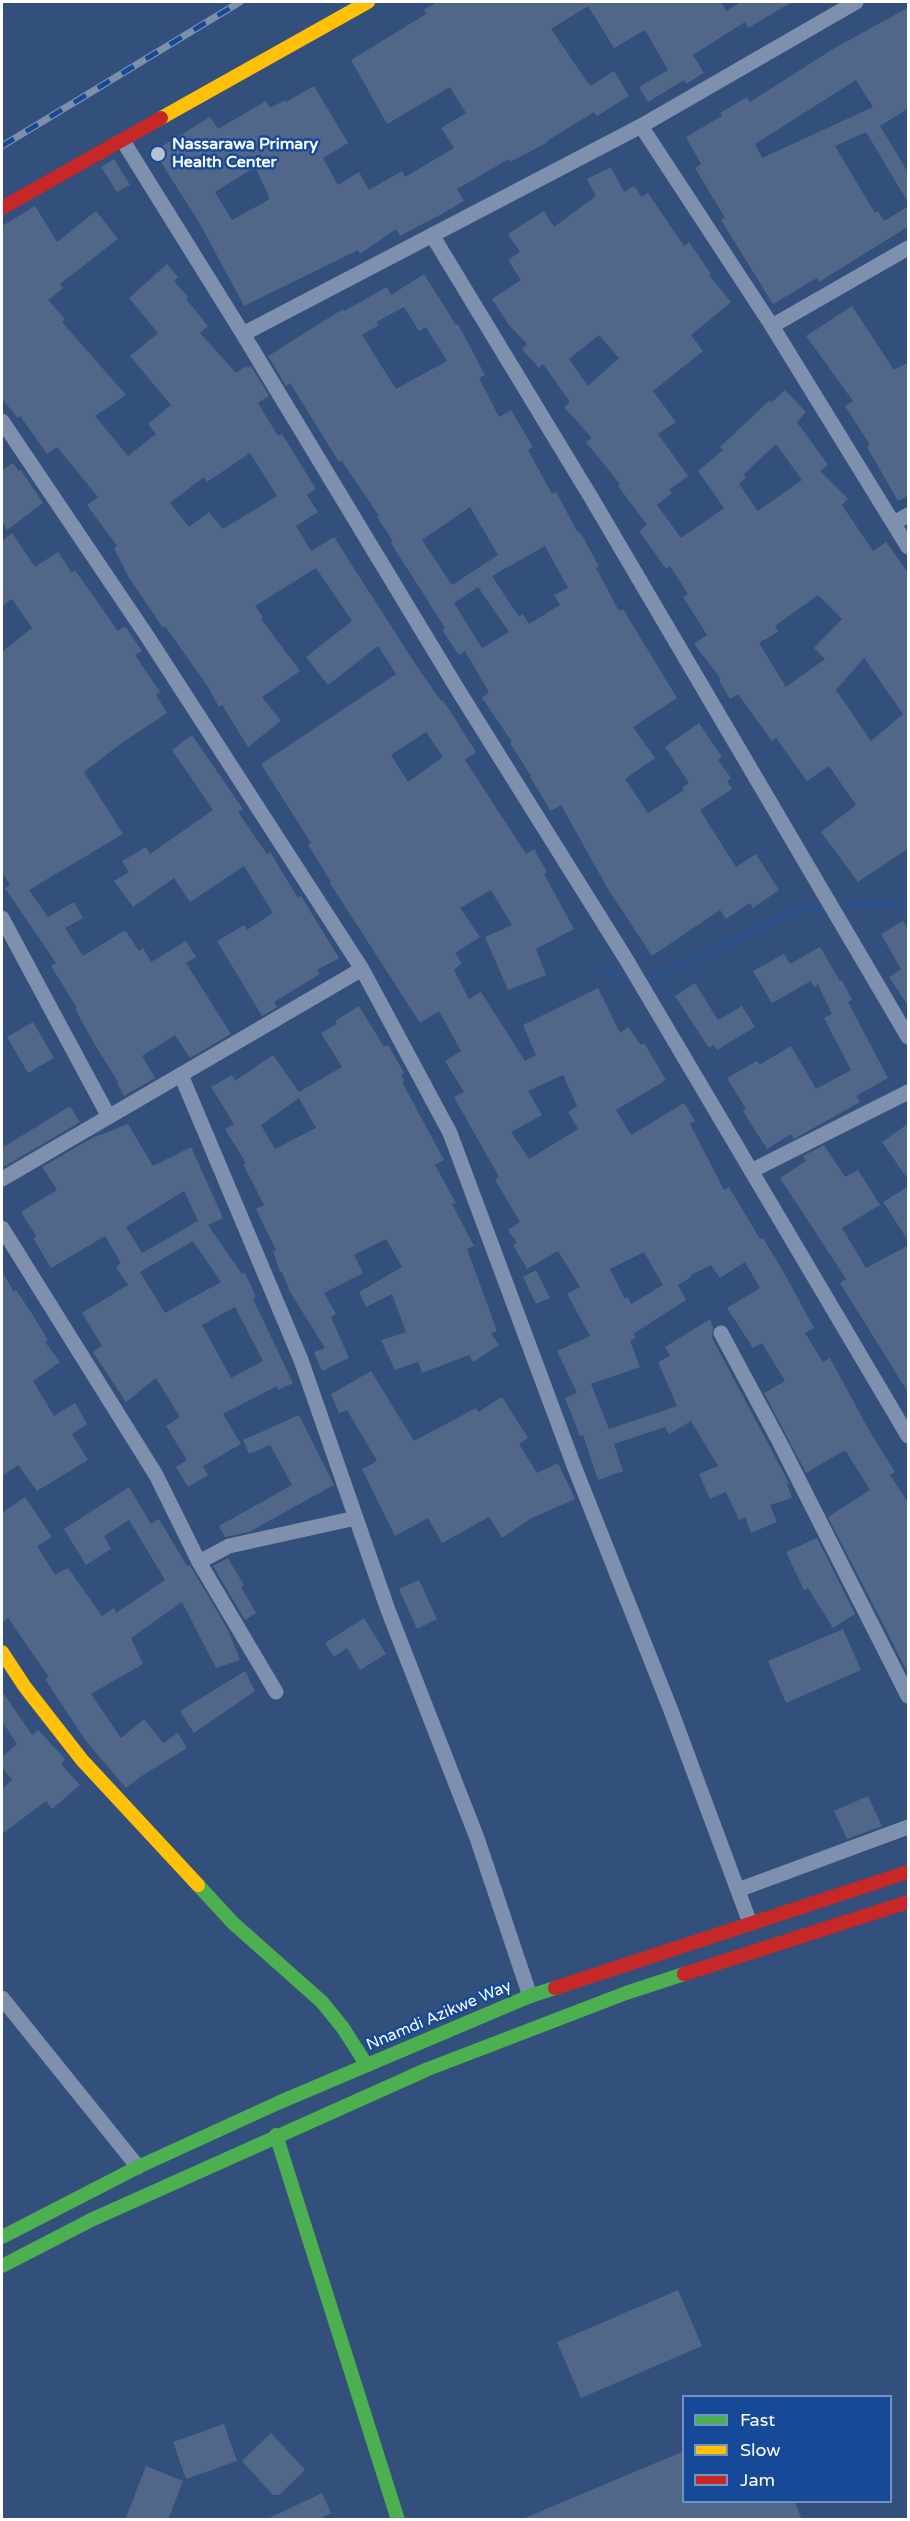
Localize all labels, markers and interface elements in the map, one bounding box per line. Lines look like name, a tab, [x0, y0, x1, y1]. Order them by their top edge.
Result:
place label: Nassarawa Primary Health Center	[172, 135, 318, 173]
marker: Nassarawa Primary Health Center	[149, 145, 167, 163]
street label: Nnamdi Azikwe Way	[364, 1977, 514, 2055]
legend	[682, 2395, 892, 2503]
text: Fast	[740, 2409, 775, 2431]
text: Slow	[740, 2439, 781, 2461]
text: Jam	[740, 2469, 775, 2491]

